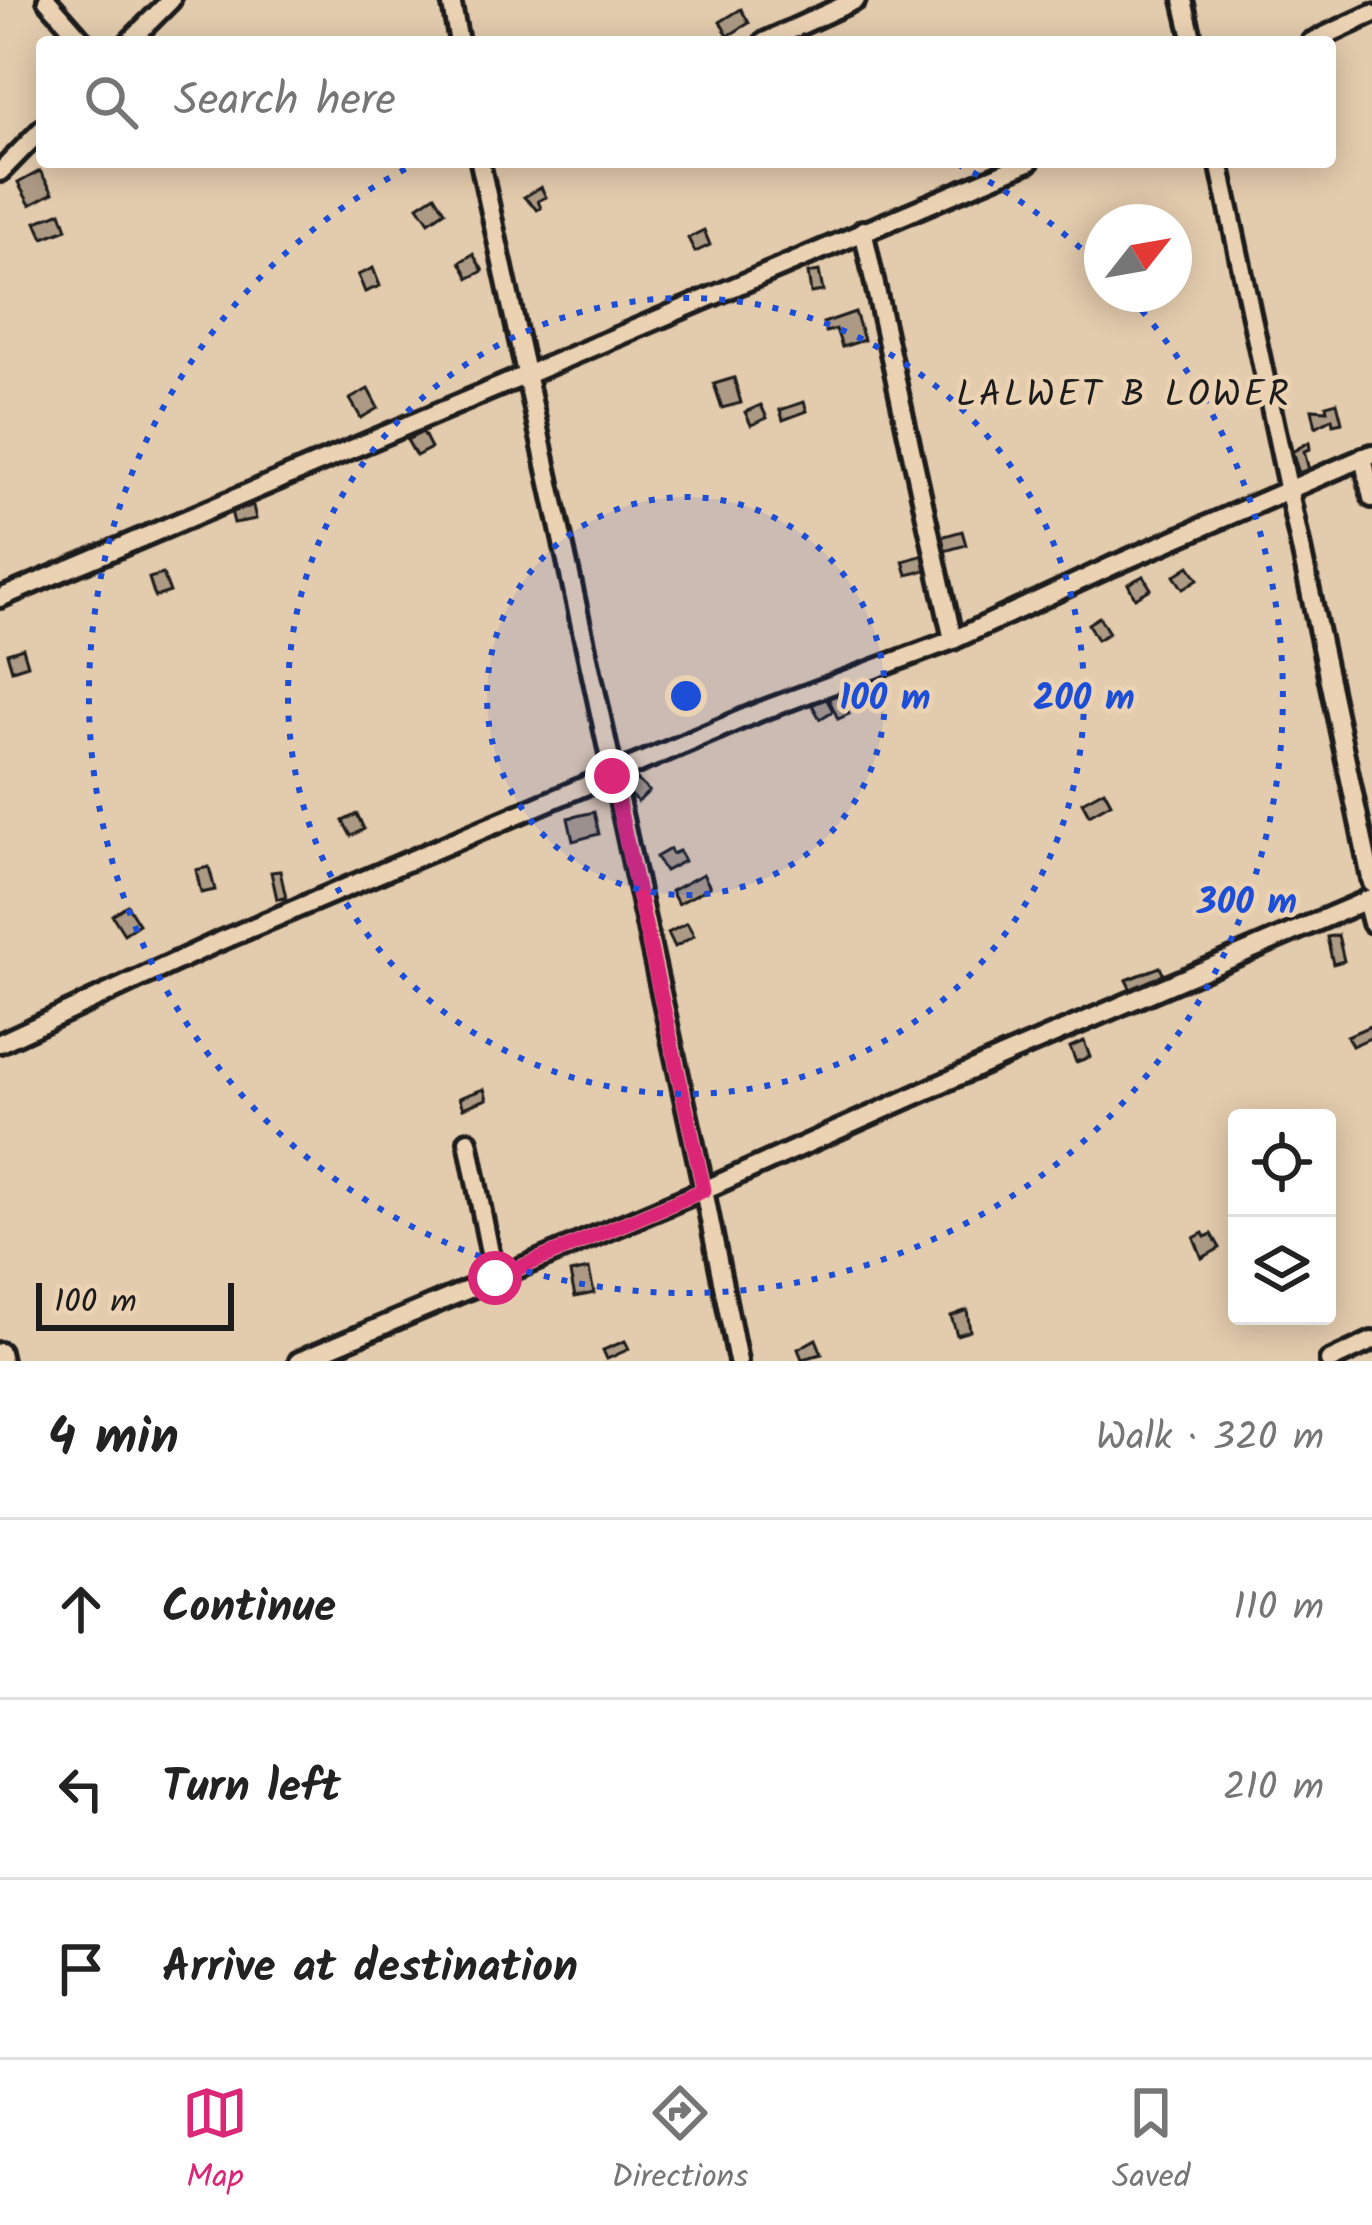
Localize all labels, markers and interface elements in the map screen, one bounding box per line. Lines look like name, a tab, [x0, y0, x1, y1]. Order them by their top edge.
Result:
search box	[36, 36, 1336, 168]
text: Search here	[174, 66, 396, 138]
icon: search	[78, 69, 144, 135]
north arrow	[1084, 204, 1192, 312]
district label: LALWET B LOWER	[956, 368, 1292, 425]
text: 100 m	[839, 671, 931, 728]
text: 200 m	[1033, 671, 1135, 728]
centre of rings	[665, 675, 707, 717]
route end	[585, 749, 639, 803]
text: 300 m	[1196, 875, 1297, 932]
map controls	[1228, 1109, 1336, 1325]
button: locate	[1228, 1109, 1336, 1217]
button: layers	[1228, 1217, 1336, 1325]
route start	[468, 1251, 522, 1305]
scale bar	[36, 1277, 234, 1330]
text: 100 m	[54, 1277, 137, 1330]
text: 4 min	[48, 1399, 179, 1480]
text: Walk · 320 m	[1096, 1408, 1324, 1470]
text: Continue	[162, 1573, 336, 1645]
icon: ahead	[48, 1576, 114, 1642]
text: 110 m	[1233, 1578, 1324, 1640]
text: Turn left	[162, 1753, 341, 1825]
icon: left	[48, 1756, 114, 1822]
text: 210 m	[1223, 1758, 1324, 1820]
text: Arrive at destination	[162, 1933, 578, 2005]
icon: arrive	[48, 1936, 114, 2002]
tab: Map	[182, 2080, 248, 2205]
tab: Directions	[611, 2080, 748, 2205]
tab: Saved	[1112, 2080, 1190, 2205]

